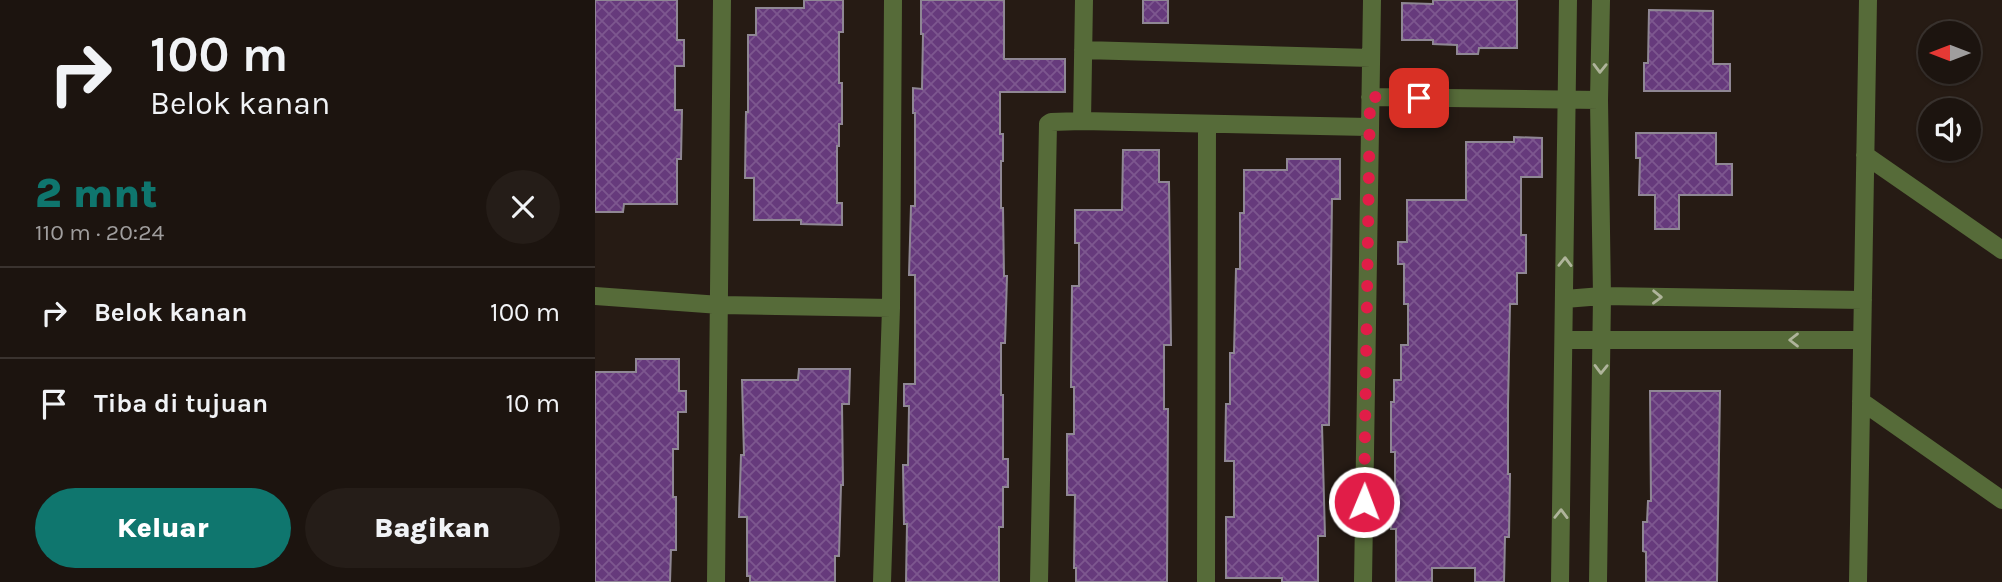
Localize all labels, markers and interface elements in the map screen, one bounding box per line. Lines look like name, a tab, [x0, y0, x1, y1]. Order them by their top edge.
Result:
north arrow	[1918, 21, 1981, 84]
map controls	[1918, 21, 1981, 161]
text: 100 m	[150, 26, 288, 83]
icon: right	[35, 28, 126, 119]
one-way arrow	[1592, 63, 1608, 74]
pin	[1389, 68, 1449, 128]
icon: arrive	[1400, 79, 1438, 117]
text: Belok kanan	[150, 85, 330, 122]
button: sound	[1918, 98, 1981, 161]
text: 2 mnt	[35, 168, 158, 218]
button: close	[486, 170, 560, 244]
text: 110 m · 20:24	[35, 219, 164, 246]
one-way arrow	[1557, 256, 1573, 267]
one-way arrow	[1653, 289, 1663, 305]
icon: right	[35, 294, 73, 332]
text: Belok kanan	[94, 297, 247, 328]
text: 100 m	[490, 297, 560, 328]
one-way arrow	[1788, 332, 1799, 348]
one-way arrow	[1593, 364, 1609, 375]
icon: arrive	[35, 385, 73, 423]
text: Tiba di tujuan	[94, 388, 268, 419]
text: 10 m	[505, 388, 560, 419]
position arrow	[1327, 465, 1401, 539]
button: Keluar	[35, 488, 291, 568]
button: Bagikan	[305, 488, 560, 568]
one-way arrow	[1553, 508, 1569, 519]

